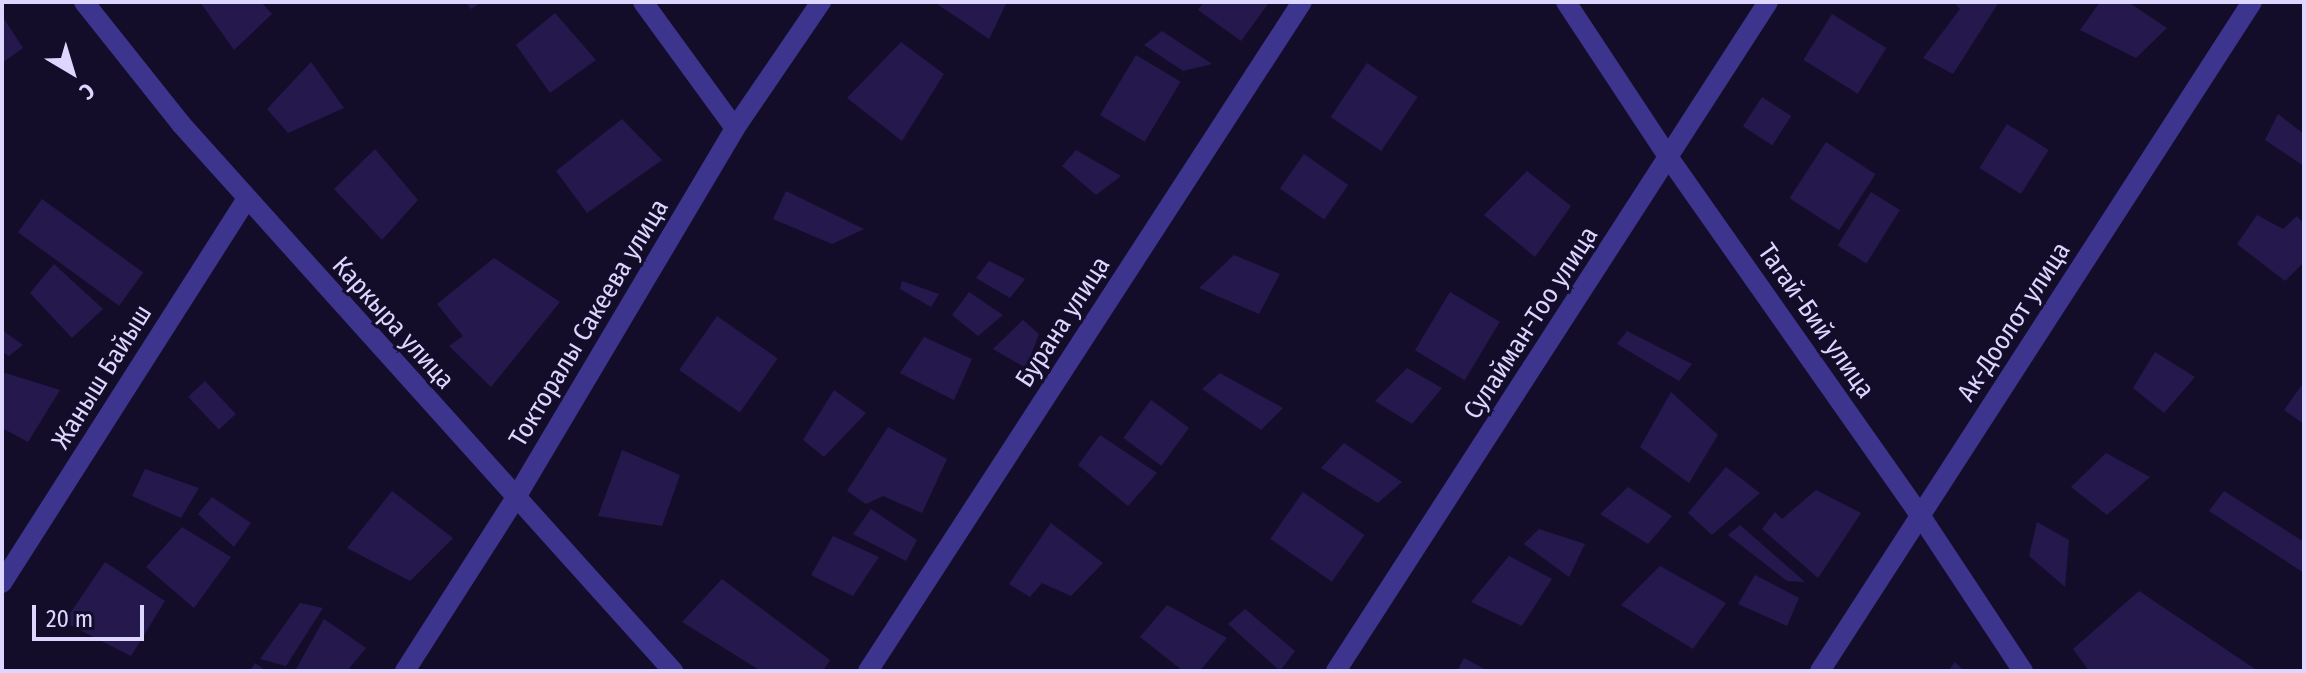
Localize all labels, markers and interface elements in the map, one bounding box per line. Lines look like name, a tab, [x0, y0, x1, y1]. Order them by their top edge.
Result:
north arrow	[32, 32, 112, 112]
text: С	[74, 77, 100, 105]
street label: Токторалы Сакеева улица	[503, 194, 675, 452]
street label: Сулайман-Тоо улица	[1457, 221, 1605, 425]
street label: Ак-Доолот улица	[1951, 237, 2077, 407]
street label: Тагай-Бий улица	[1751, 238, 1881, 404]
street label: Каркыра улица	[325, 250, 461, 396]
street label: Бурана улица	[1009, 251, 1117, 393]
street label: Жаныш Байыш	[45, 299, 159, 455]
scale bar	[36, 589, 148, 639]
text: 20 m	[46, 605, 93, 633]

